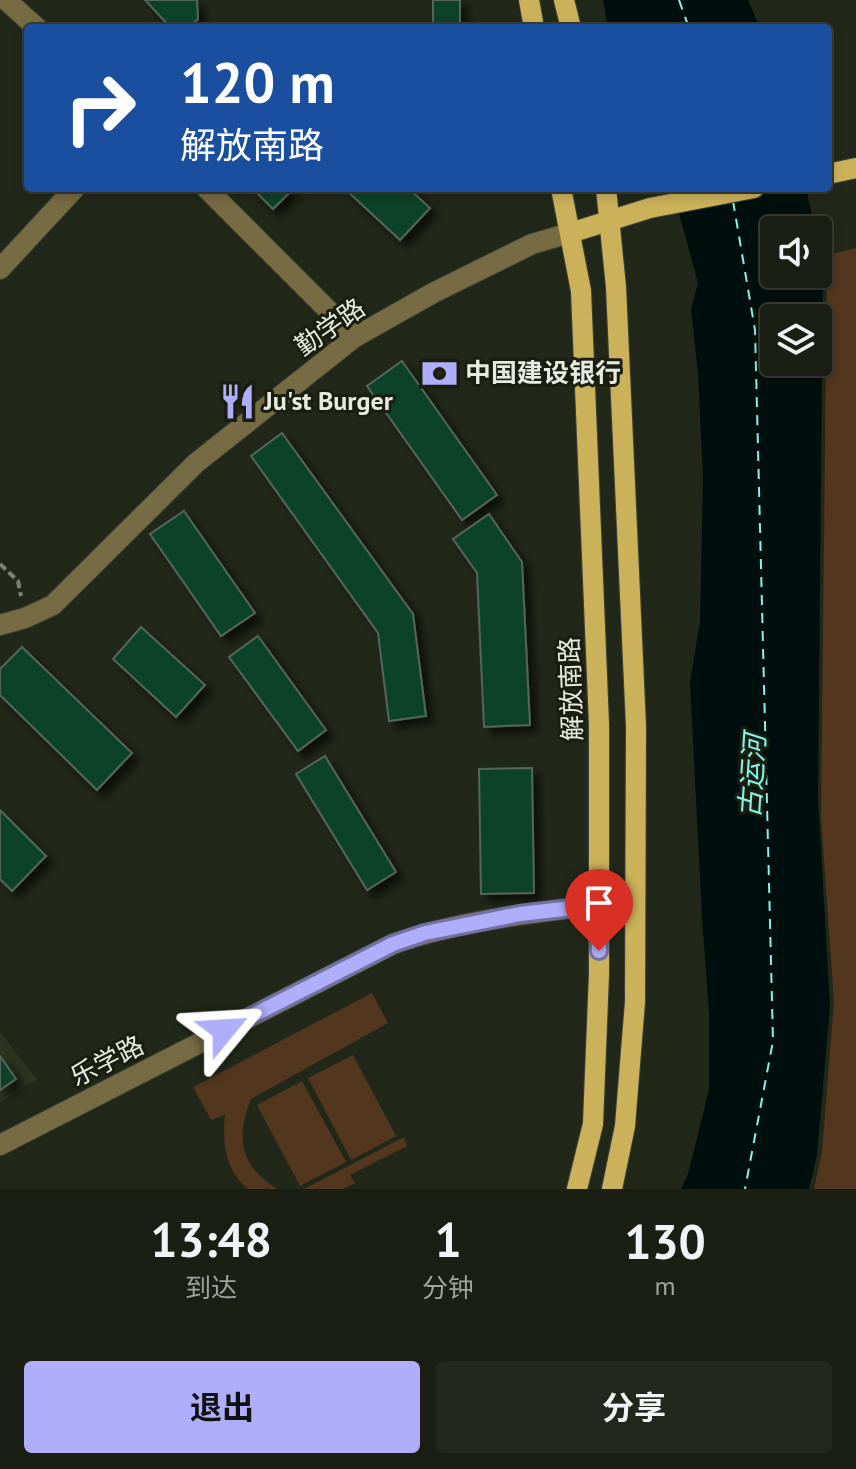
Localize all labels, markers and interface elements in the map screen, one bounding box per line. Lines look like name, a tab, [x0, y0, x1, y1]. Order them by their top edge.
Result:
text: 120 m	[180, 46, 335, 118]
icon: right	[48, 56, 152, 160]
text: 解放南路	[180, 121, 324, 168]
map controls	[760, 216, 832, 376]
button: sound	[760, 216, 832, 288]
street label: 勤学路	[288, 291, 371, 362]
button: layers	[760, 304, 832, 376]
bank icon: 中国建设银行	[420, 354, 458, 392]
place label: 中国建设银行	[465, 356, 621, 389]
restaurant icon: Ju'st Burger	[219, 382, 257, 420]
place label: Ju'st Burger	[263, 384, 394, 417]
street label: 解放南路	[552, 636, 589, 742]
water label: 古运河	[730, 728, 773, 819]
pin	[565, 869, 633, 951]
icon: arrive	[577, 881, 621, 925]
position arrow	[182, 988, 266, 1072]
street label: 乐学路	[65, 1028, 149, 1093]
text: 13:48	[150, 1208, 272, 1270]
text: 1	[434, 1208, 462, 1270]
text: 130	[624, 1210, 706, 1272]
text: m	[654, 1269, 676, 1302]
text: 到达	[185, 1271, 237, 1304]
text: 分钟	[422, 1271, 474, 1304]
button: 退出	[24, 1361, 420, 1453]
button: 分享	[436, 1361, 832, 1453]

